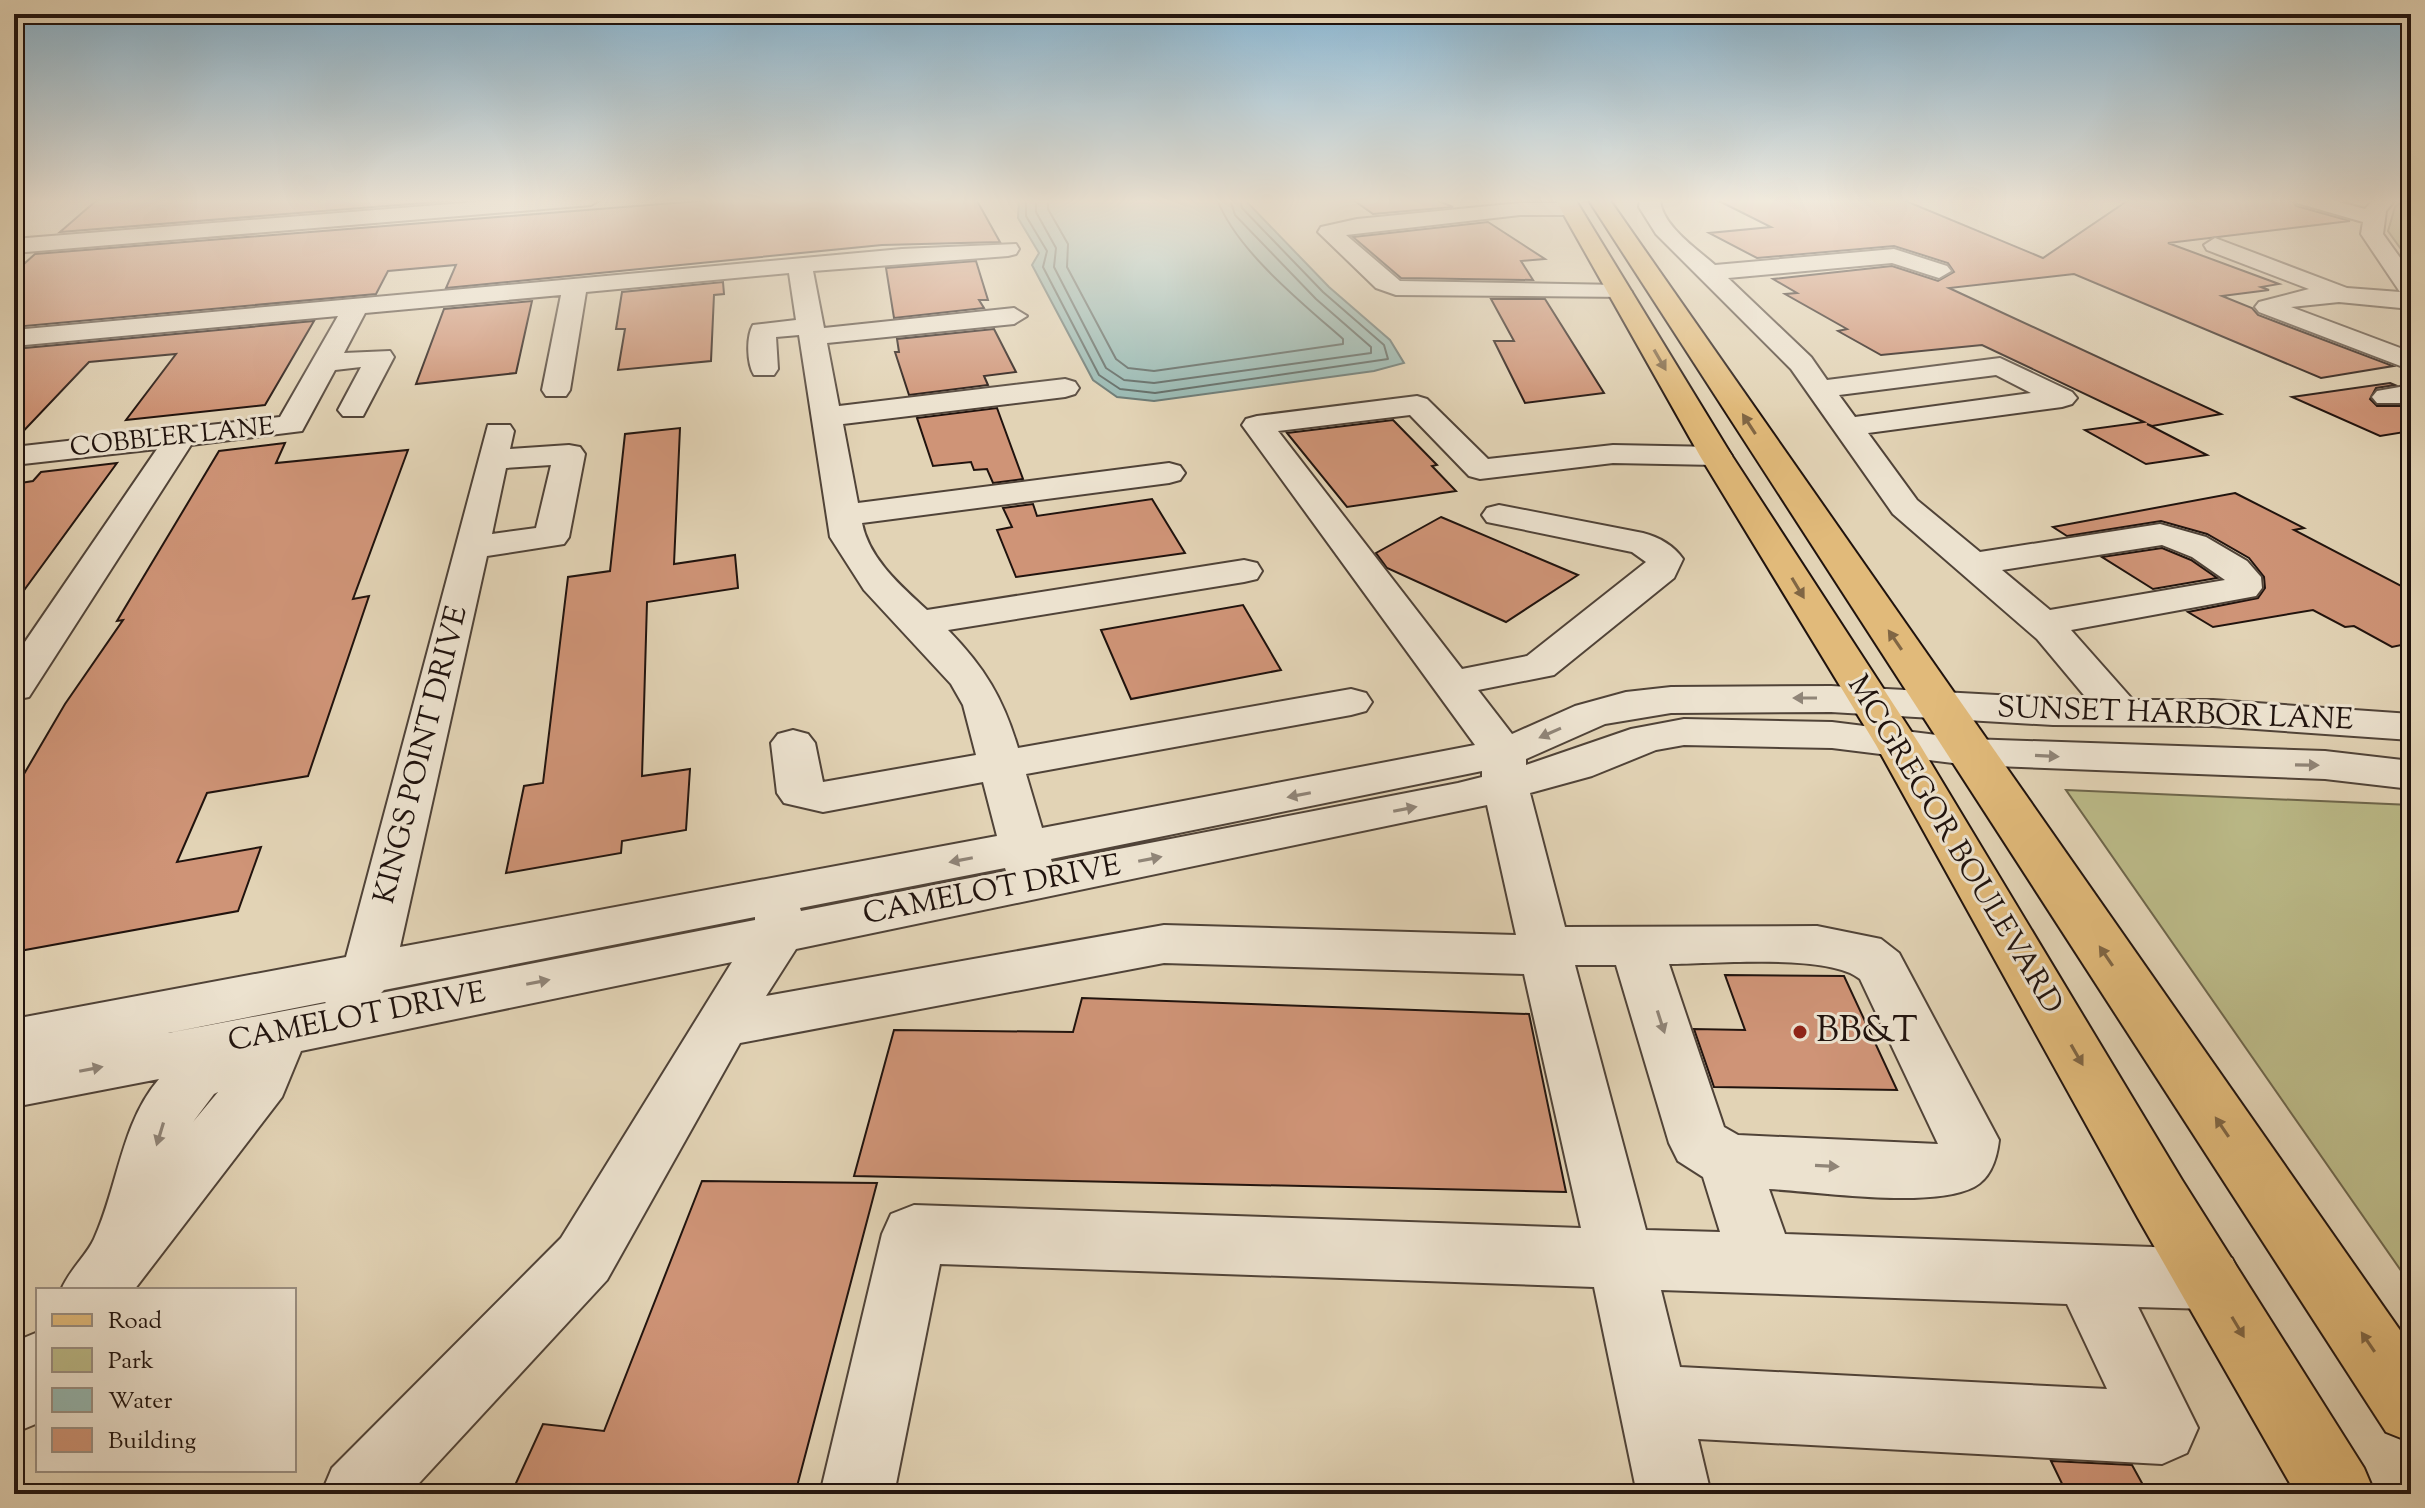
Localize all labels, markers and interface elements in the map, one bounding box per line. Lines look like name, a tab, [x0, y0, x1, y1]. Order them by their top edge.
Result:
one-way arrow	[1653, 348, 1667, 371]
street label: COBBLER LANE	[68, 409, 276, 467]
one-way arrow	[1742, 414, 1757, 435]
one-way arrow	[1790, 577, 1805, 598]
street label: KINGS POINT DRIVE	[364, 602, 480, 908]
one-way arrow	[1888, 629, 1903, 650]
street label: MCGREGOR BOULEVARD	[1836, 667, 2072, 1023]
street label: SUNSET HARBOR LANE	[1996, 687, 2354, 743]
one-way arrow	[1792, 692, 1817, 705]
one-way arrow	[1539, 727, 1562, 740]
one-way arrow	[2035, 749, 2060, 762]
one-way arrow	[2295, 759, 2320, 771]
one-way arrow	[1286, 790, 1311, 802]
one-way arrow	[1393, 802, 1418, 815]
street label: CAMELOT DRIVE	[860, 845, 1124, 937]
one-way arrow	[1138, 853, 1163, 865]
one-way arrow	[948, 855, 973, 867]
one-way arrow	[2099, 946, 2114, 967]
street label: CAMELOT DRIVE	[225, 972, 489, 1064]
one-way arrow	[526, 975, 551, 988]
place label: BB&T	[1816, 1006, 1918, 1058]
one-way arrow	[1655, 1010, 1668, 1034]
marker: BB&T	[1791, 1023, 1809, 1041]
one-way arrow	[2070, 1044, 2084, 1066]
one-way arrow	[78, 1063, 103, 1075]
one-way arrow	[2215, 1116, 2230, 1138]
one-way arrow	[153, 1123, 165, 1147]
one-way arrow	[1815, 1160, 1840, 1173]
legend	[36, 1288, 296, 1472]
text: Road	[108, 1305, 162, 1339]
one-way arrow	[2230, 1316, 2244, 1338]
one-way arrow	[2360, 1332, 2375, 1353]
text: Park	[108, 1345, 154, 1379]
text: Water	[108, 1385, 172, 1419]
text: Building	[108, 1425, 197, 1459]

